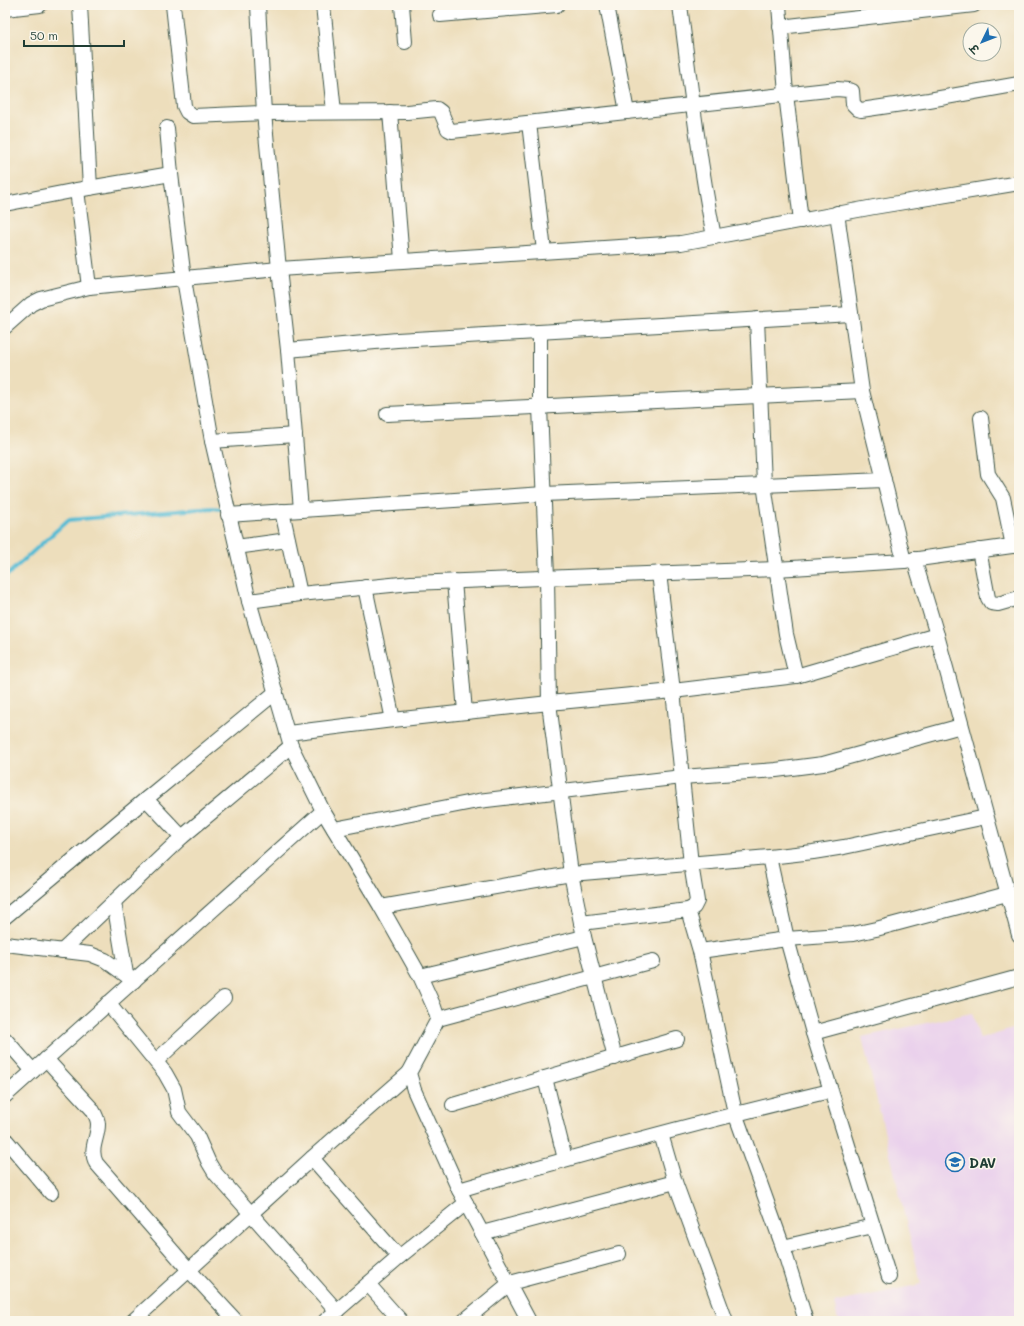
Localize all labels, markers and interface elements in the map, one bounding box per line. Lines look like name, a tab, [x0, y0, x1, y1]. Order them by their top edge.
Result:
scale bar	[24, 22, 124, 48]
north arrow	[962, 22, 1002, 62]
text: 50 m	[30, 27, 58, 43]
text: उ	[965, 40, 983, 58]
school or university icon: DAV	[944, 1151, 966, 1173]
place label: DAV	[969, 1153, 996, 1172]

